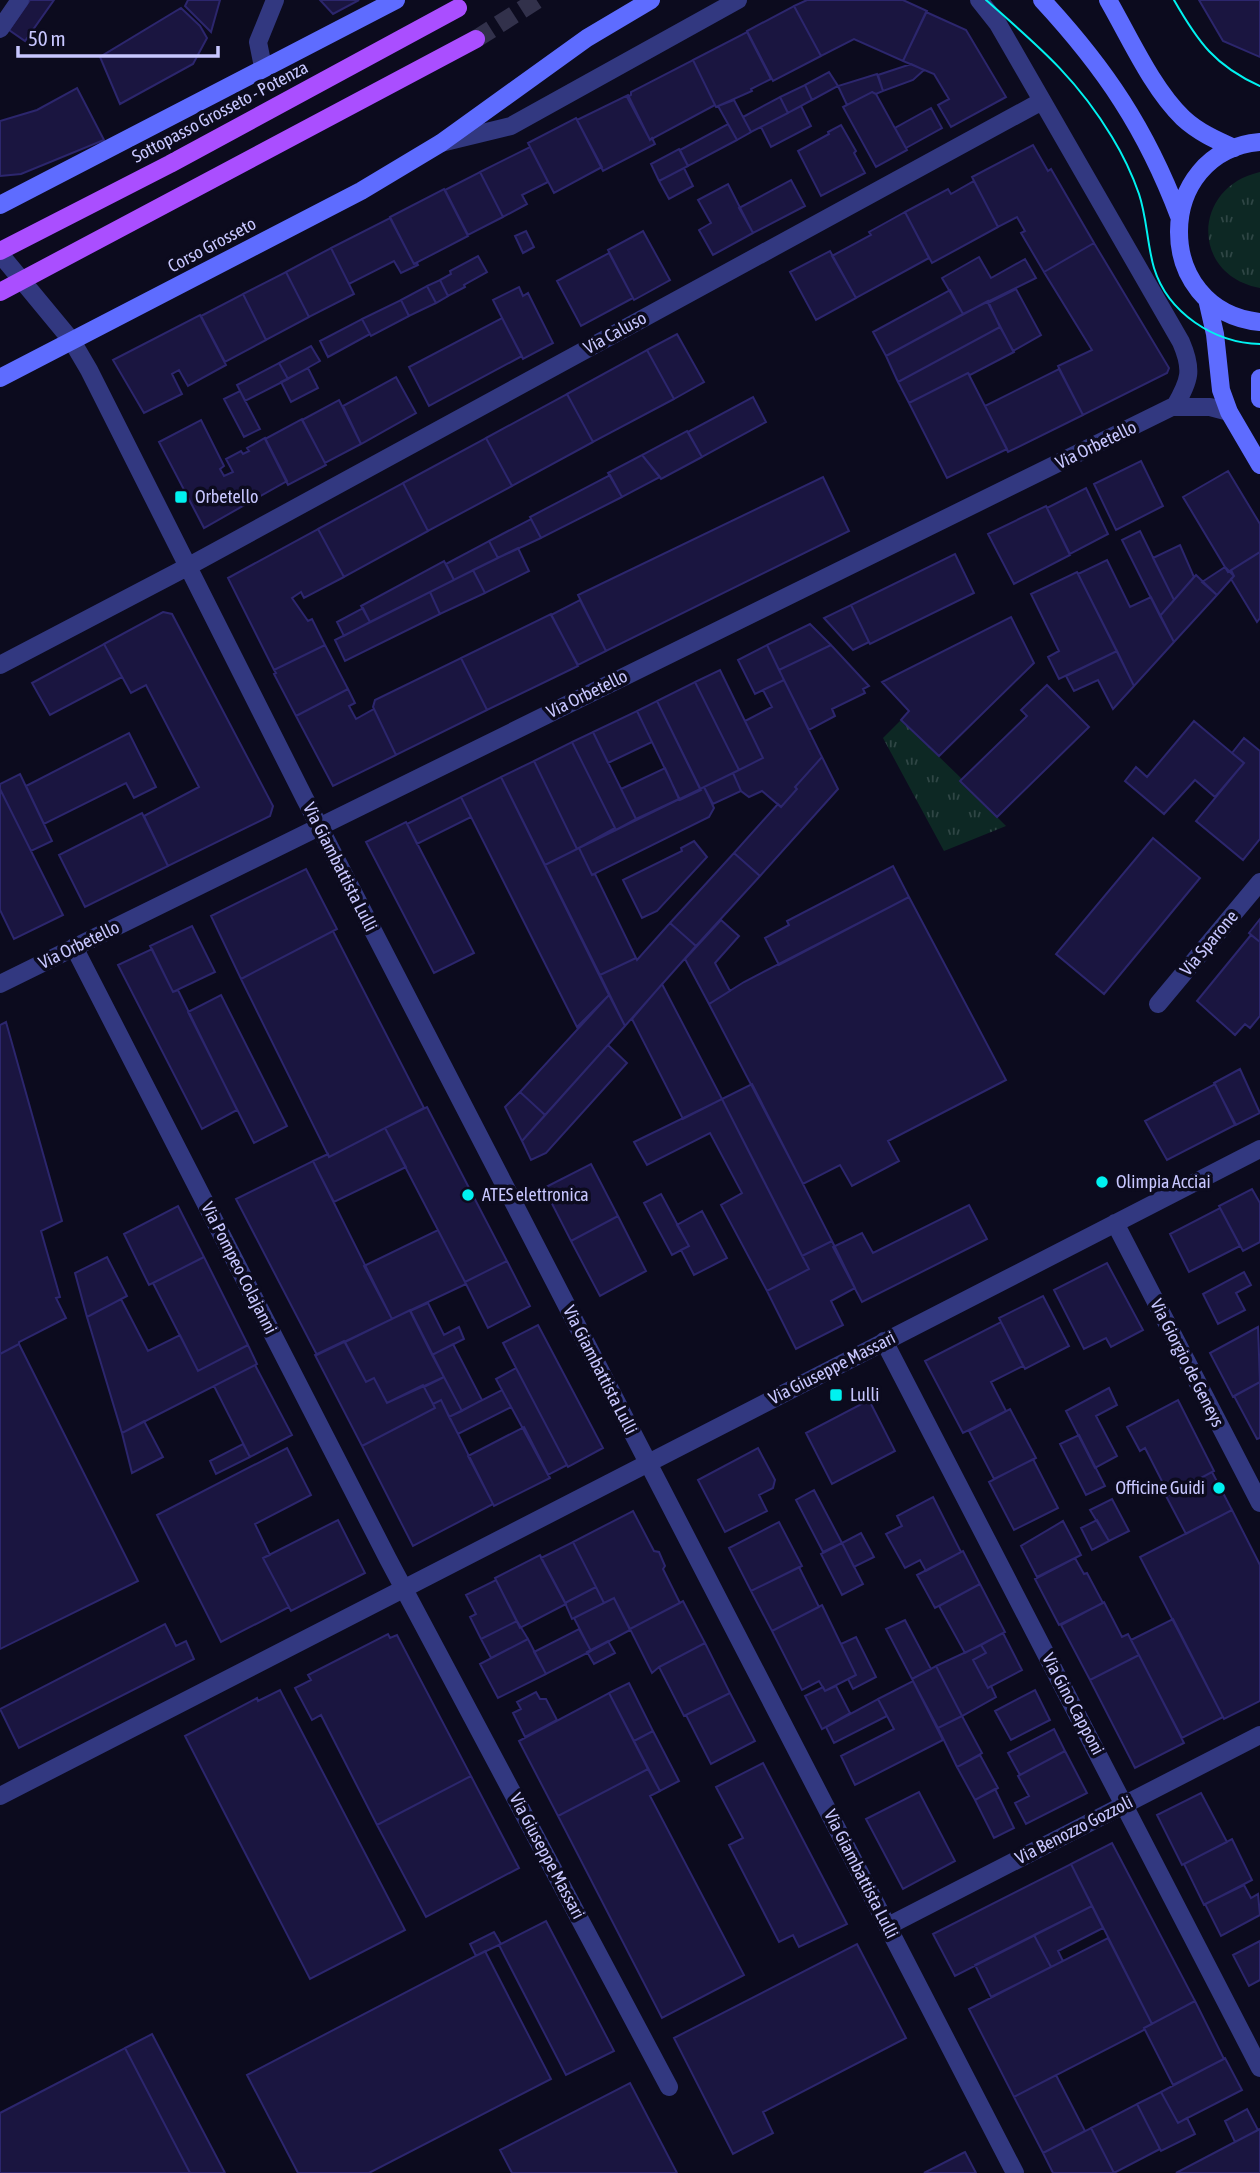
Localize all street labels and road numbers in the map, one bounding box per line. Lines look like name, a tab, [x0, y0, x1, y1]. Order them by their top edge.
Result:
street label: Sottopasso Grosseto - Potenza	[128, 56, 311, 167]
street label: Corso Grosseto	[164, 213, 259, 277]
street label: Via Caluso	[580, 307, 650, 358]
street label: Via Orbetello	[1052, 416, 1140, 473]
street label: Via Orbetello	[543, 665, 631, 722]
street label: Via Giambattista Lulli	[299, 799, 382, 935]
street label: Via Sparone	[1175, 906, 1242, 980]
street label: Via Orbetello	[35, 916, 123, 973]
street label: Via Pompeo Colajanni	[197, 1198, 282, 1337]
street label: Via Giorgio de Geneys	[1146, 1295, 1229, 1430]
street label: Via Giambattista Lulli	[559, 1302, 642, 1438]
street label: Via Giuseppe Massari	[765, 1327, 899, 1409]
street label: Via Gino Capponi	[1038, 1649, 1109, 1758]
street label: Via Giuseppe Massari	[505, 1789, 589, 1922]
street label: Via Benozzo Gozzoli	[1011, 1791, 1136, 1868]
street label: Via Giambattista Lulli	[820, 1806, 903, 1942]

